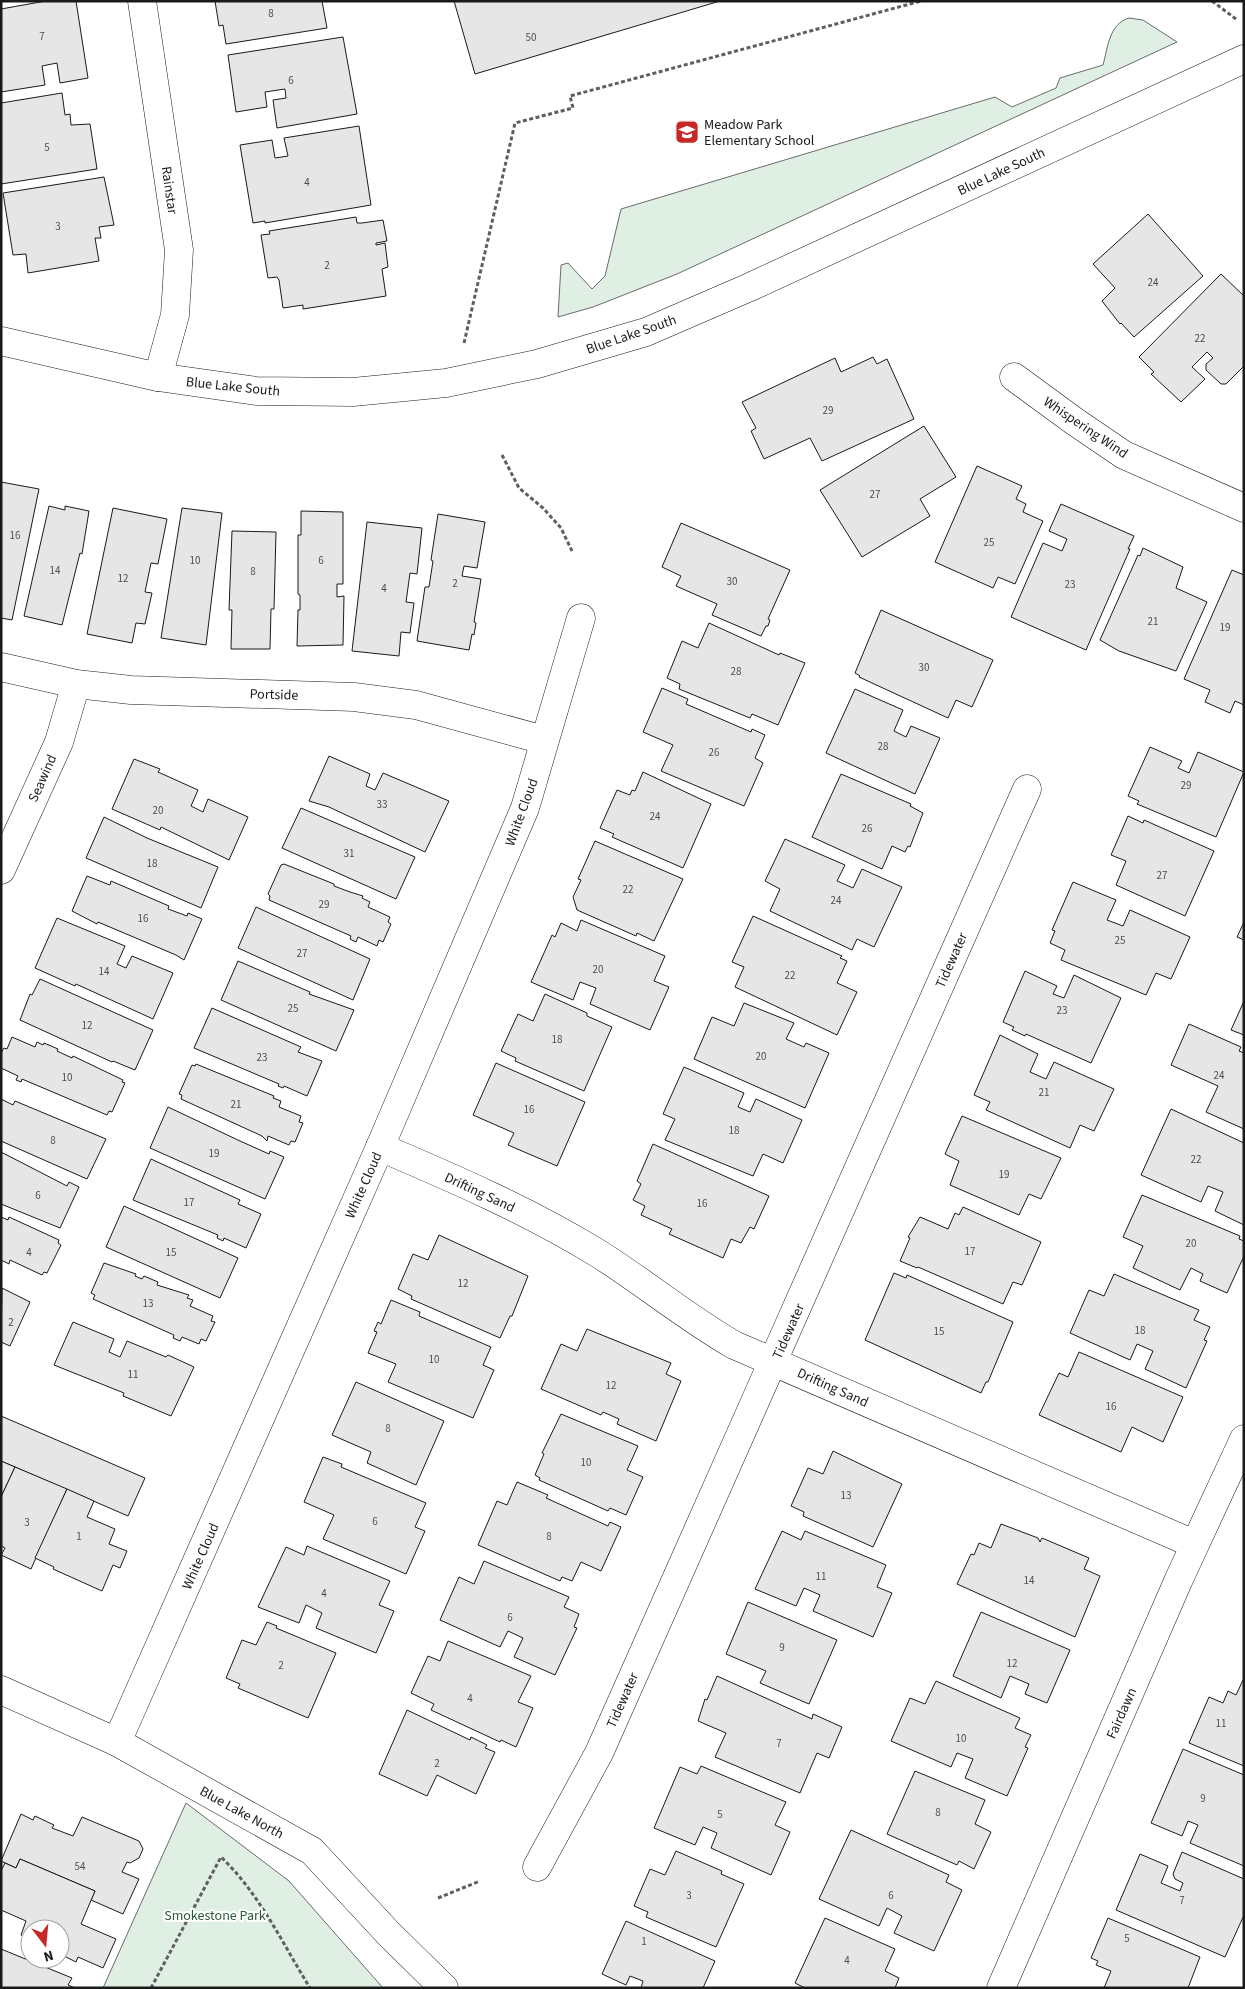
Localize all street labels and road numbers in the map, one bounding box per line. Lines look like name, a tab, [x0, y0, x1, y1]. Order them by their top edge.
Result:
street label: Blue Lake South	[954, 143, 1048, 201]
street label: Rainstar	[156, 165, 182, 215]
street label: Blue Lake South	[583, 310, 679, 360]
street label: Blue Lake South	[185, 372, 281, 402]
street label: Whispering Wind	[1039, 392, 1132, 464]
street label: Portside	[249, 684, 299, 706]
street label: Seawind	[24, 751, 62, 805]
street label: White Cloud	[500, 776, 543, 849]
street label: Tidewater	[931, 929, 973, 991]
street label: White Cloud	[340, 1149, 387, 1222]
street label: Drifting Sand	[441, 1168, 518, 1218]
street label: Tidewater	[768, 1300, 810, 1362]
street label: Drifting Sand	[794, 1363, 871, 1413]
street label: White Cloud	[177, 1520, 224, 1593]
street label: Tidewater	[602, 1669, 644, 1731]
street label: Fairdawn	[1102, 1685, 1142, 1742]
street label: Blue Lake North	[196, 1782, 287, 1844]

